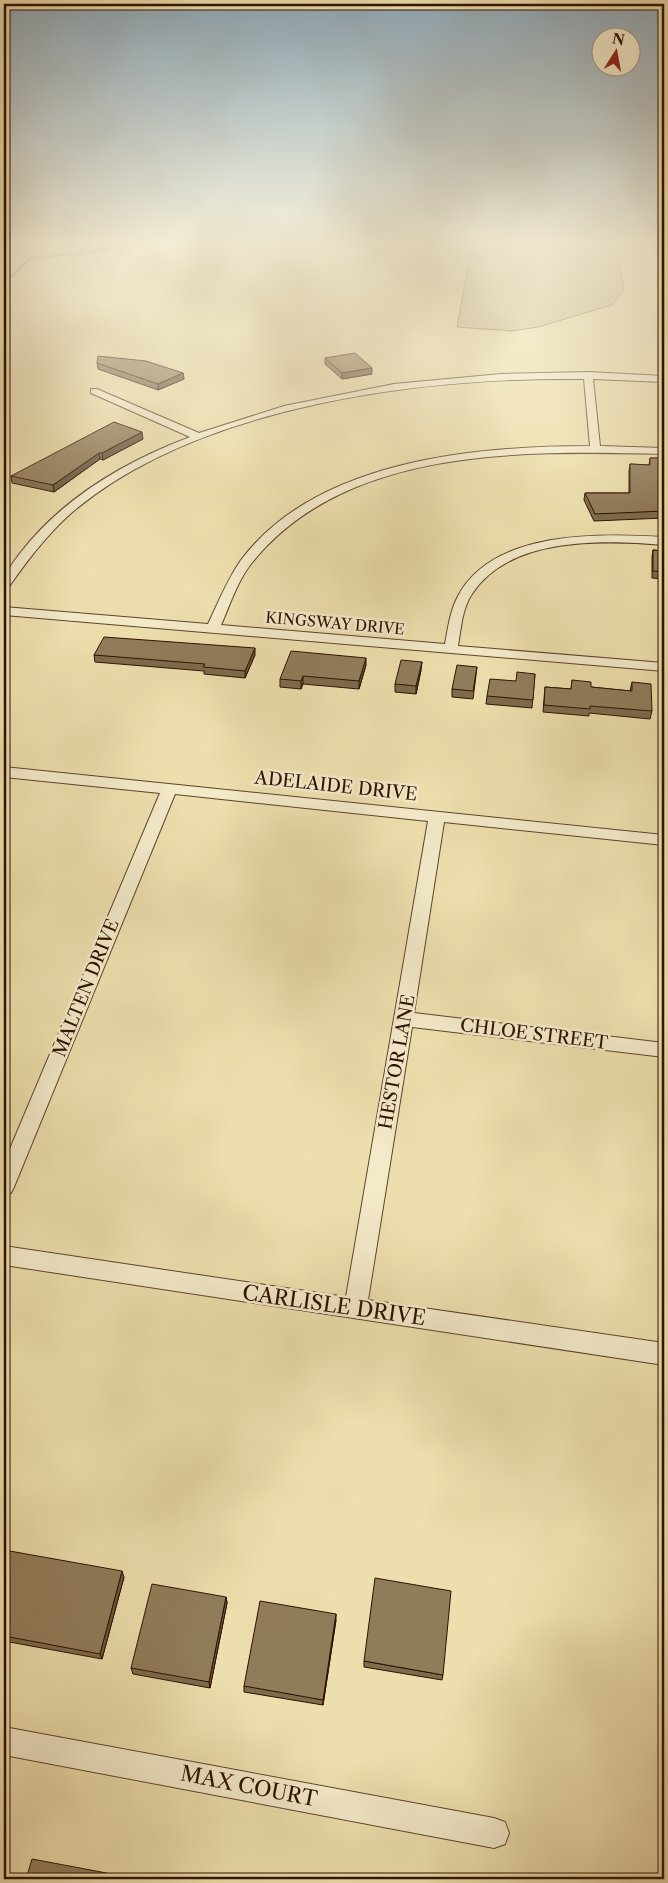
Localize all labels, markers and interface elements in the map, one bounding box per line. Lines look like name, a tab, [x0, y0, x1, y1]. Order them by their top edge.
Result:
north arrow	[590, 28, 640, 78]
text: N	[611, 29, 626, 49]
street label: KINGSWAY DRIVE	[265, 607, 405, 639]
street label: ADELAIDE DRIVE	[253, 766, 418, 805]
street label: MALTEN DRIVE	[48, 916, 124, 1060]
street label: HESTOR LANE	[374, 993, 420, 1131]
street label: CHLOE STREET	[459, 1014, 610, 1054]
street label: CARLISLE DRIVE	[241, 1280, 427, 1330]
street label: MAX COURT	[178, 1760, 320, 1812]

